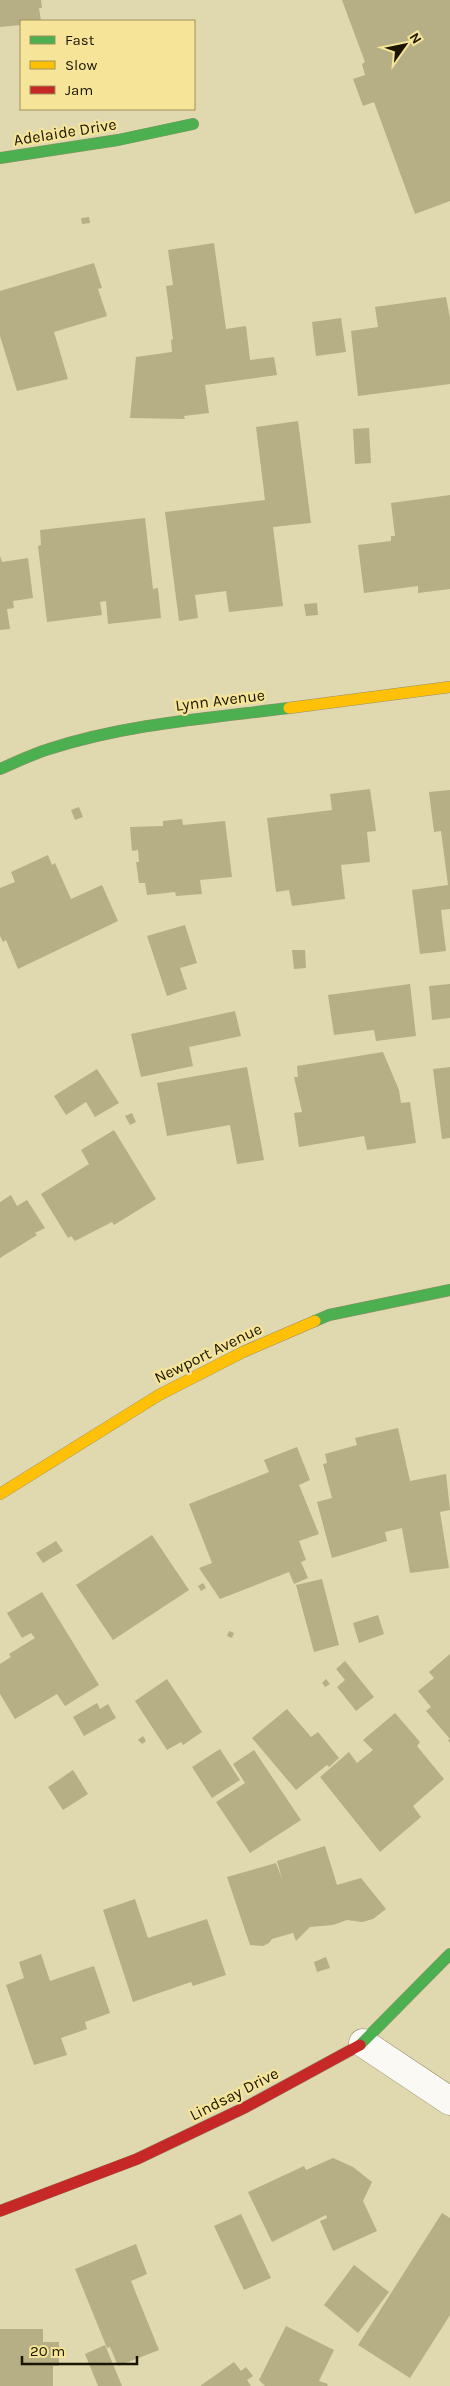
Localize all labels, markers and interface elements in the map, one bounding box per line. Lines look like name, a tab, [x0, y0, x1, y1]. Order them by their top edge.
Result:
legend	[20, 20, 195, 110]
north arrow	[380, 20, 430, 70]
text: N	[406, 29, 425, 47]
text: Fast	[65, 31, 95, 49]
text: Slow	[65, 56, 97, 74]
text: Jam	[65, 81, 93, 99]
street label: Adelaide Drive	[12, 114, 118, 150]
street label: Lynn Avenue	[174, 685, 266, 715]
street label: Newport Avenue	[151, 1319, 265, 1387]
street label: Lindsay Drive	[186, 2063, 282, 2125]
scale bar	[22, 2334, 138, 2366]
text: 20 m	[30, 2342, 65, 2360]

